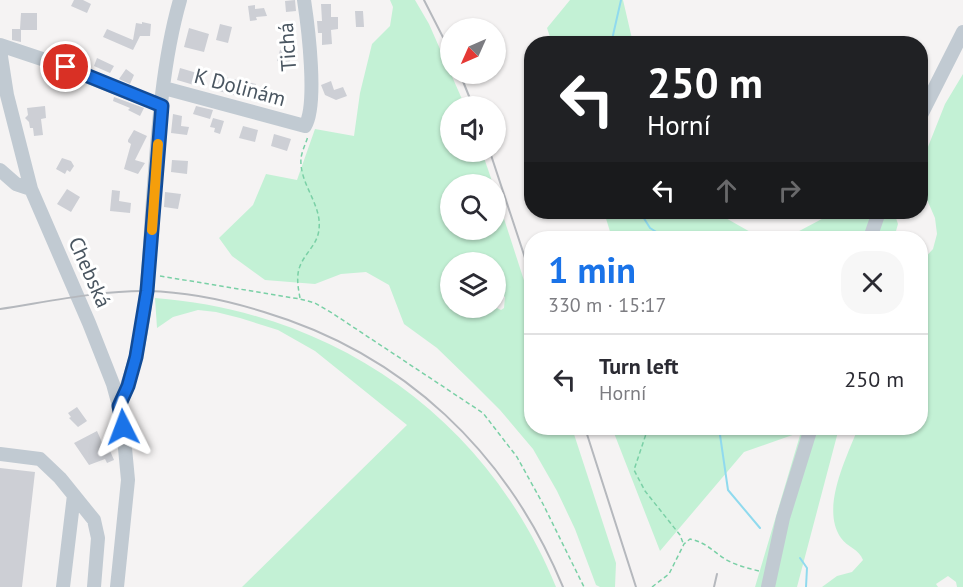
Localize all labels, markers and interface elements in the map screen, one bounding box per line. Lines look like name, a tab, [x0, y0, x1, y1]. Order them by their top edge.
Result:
north arrow	[440, 18, 506, 84]
map controls	[440, 18, 506, 318]
street label: Tichá	[272, 22, 302, 72]
pin	[40, 41, 91, 92]
icon: arrive	[49, 50, 82, 83]
text: 250 m	[647, 55, 763, 110]
icon: left	[548, 60, 626, 138]
street label: K Dolinám	[191, 62, 289, 112]
button: sound	[440, 96, 506, 162]
text: Horní	[647, 108, 711, 142]
button: search	[440, 174, 506, 240]
icon: left	[647, 174, 680, 207]
icon: ahead	[710, 174, 743, 207]
icon: right	[773, 174, 806, 207]
street label: Chebská	[62, 232, 118, 312]
text: 1 min	[548, 246, 636, 293]
button: close	[841, 251, 904, 314]
button: layers	[440, 252, 506, 318]
text: 330 m · 15:17	[548, 292, 666, 318]
text: Turn left	[599, 352, 679, 380]
icon: left	[548, 363, 581, 396]
text: 250 m	[844, 365, 904, 393]
text: Horní	[599, 380, 646, 406]
position arrow	[91, 395, 155, 459]

